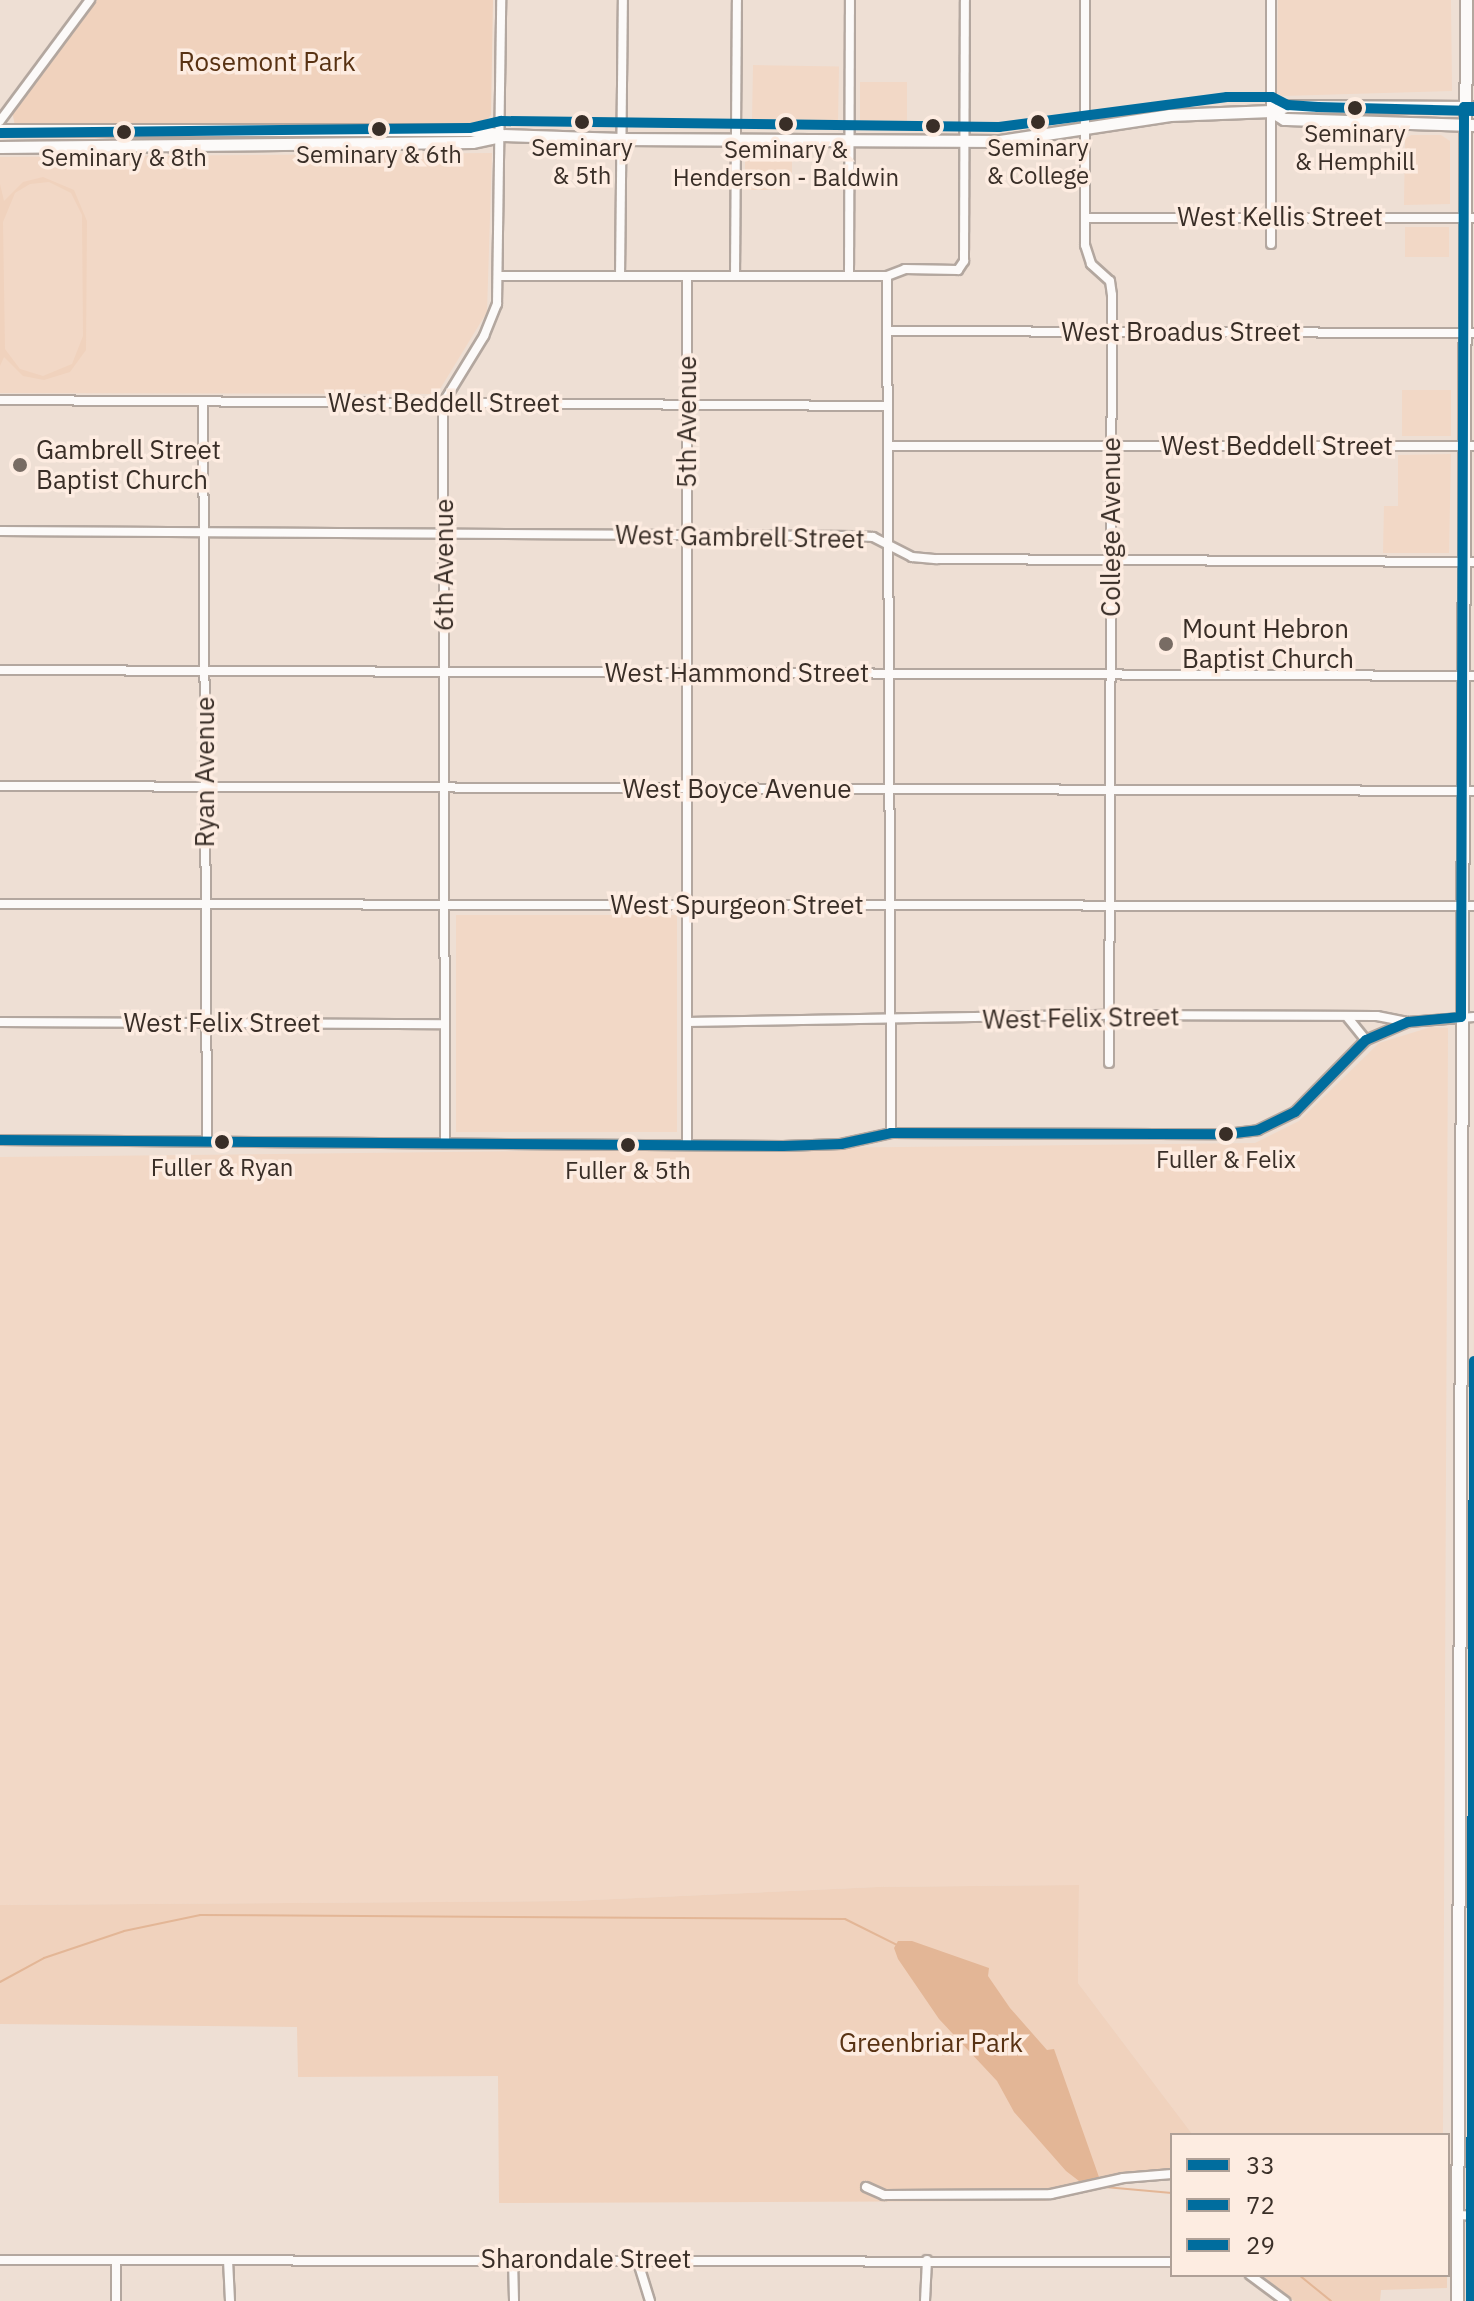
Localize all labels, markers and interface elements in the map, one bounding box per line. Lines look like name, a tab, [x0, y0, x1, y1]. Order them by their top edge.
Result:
park label: Rosemont Park	[178, 46, 356, 78]
marker: Seminary & Hemphill	[1347, 100, 1363, 116]
marker: Seminary & 5th	[574, 114, 590, 130]
marker: Seminary & College	[1030, 114, 1046, 130]
marker: Seminary & Henderson - Baldwin	[778, 116, 794, 132]
unlabelled marker	[925, 118, 941, 134]
place label: Seminary & Hemphill	[1295, 120, 1415, 176]
marker: Seminary & 6th	[371, 121, 387, 137]
marker: Seminary & 8th	[116, 124, 132, 140]
place label: Seminary & 5th	[531, 134, 633, 190]
place label: Seminary & College	[987, 134, 1089, 190]
place label: Seminary & Henderson - Baldwin	[673, 136, 899, 192]
place label: Seminary & 6th	[296, 141, 462, 169]
place label: Seminary & 8th	[41, 144, 207, 172]
street label: West Kellis Street	[1177, 201, 1383, 233]
street label: West Broadus Street	[1061, 316, 1301, 348]
street label: 5th Avenue	[671, 356, 703, 488]
street label: West Beddell Street	[328, 387, 560, 419]
street label: West Beddell Street	[1161, 430, 1393, 462]
place label: Gambrell Street Baptist Church	[36, 434, 221, 496]
street label: College Avenue	[1095, 437, 1127, 617]
marker: Gambrell Street Baptist Church	[11, 456, 29, 474]
street label: 6th Avenue	[428, 499, 460, 631]
street label: West Gambrell Street	[615, 519, 865, 555]
place label: Mount Hebron Baptist Church	[1182, 613, 1354, 674]
marker: Mount Hebron Baptist Church	[1157, 635, 1175, 653]
street label: West Hammond Street	[605, 657, 869, 689]
street label: Ryan Avenue	[189, 697, 221, 847]
street label: West Boyce Avenue	[622, 773, 852, 805]
street label: West Spurgeon Street	[610, 889, 864, 921]
street label: West Felix Street	[982, 1001, 1180, 1035]
street label: West Felix Street	[123, 1007, 321, 1039]
marker: Fuller & Felix	[1218, 1126, 1234, 1142]
marker: Fuller & Ryan	[214, 1134, 230, 1150]
marker: Fuller & 5th	[620, 1137, 636, 1153]
place label: Fuller & Felix	[1156, 1146, 1296, 1174]
place label: Fuller & Ryan	[151, 1154, 293, 1182]
place label: Fuller & 5th	[565, 1157, 691, 1185]
park label: Greenbriar Park	[839, 2027, 1023, 2059]
legend	[1170, 2133, 1450, 2277]
text: 33	[1246, 2149, 1275, 2181]
text: 72	[1246, 2189, 1275, 2221]
text: 29	[1246, 2229, 1275, 2261]
street label: Sharondale Street	[481, 2243, 691, 2275]

